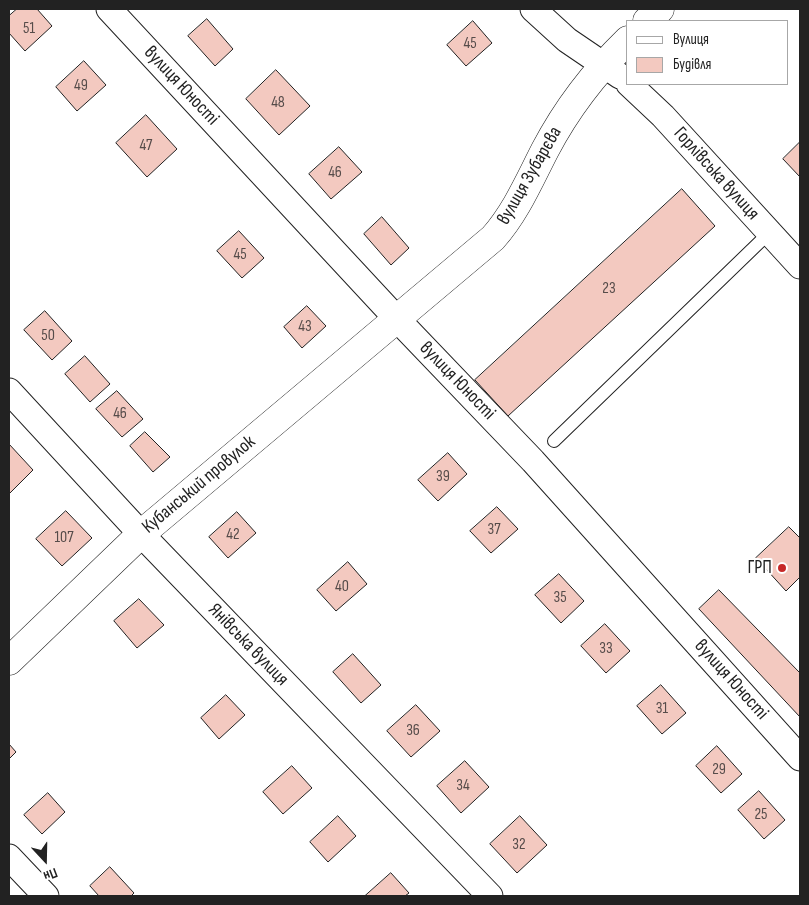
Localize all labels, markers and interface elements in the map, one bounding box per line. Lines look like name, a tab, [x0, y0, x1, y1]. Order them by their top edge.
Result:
house number: 51	[23, 19, 35, 39]
legend	[626, 20, 789, 85]
text: Вулиця	[673, 30, 709, 49]
house number: 45	[463, 34, 477, 54]
street label: вулиця Юності	[139, 42, 223, 130]
text: Будівля	[673, 55, 711, 74]
house number: 49	[74, 76, 88, 96]
house number: 48	[271, 93, 285, 113]
street label: вулиця Зубарєва	[493, 123, 567, 229]
street label: Горлівська вулиця	[668, 123, 764, 225]
house number: 47	[140, 136, 152, 156]
house number: 46	[328, 163, 342, 183]
house number: 45	[233, 245, 247, 265]
house number: 23	[602, 279, 616, 299]
house number: 43	[298, 317, 312, 337]
house number: 50	[41, 326, 55, 346]
street label: вулиця Юності	[414, 337, 500, 425]
house number: 46	[113, 404, 127, 424]
street label: Кубанський провулок	[138, 431, 260, 539]
house number: 39	[436, 467, 450, 487]
house number: 37	[487, 520, 501, 540]
house number: 42	[226, 525, 240, 545]
house number: 107	[54, 528, 74, 548]
place label: ГРП	[747, 557, 772, 579]
marker: ГРП	[776, 562, 788, 574]
house number: 40	[335, 577, 349, 597]
house number: 35	[553, 588, 567, 608]
street label: Янівська вулиця	[203, 599, 293, 691]
street label: вулиця Юності	[689, 635, 773, 725]
house number: 33	[599, 639, 613, 659]
house number: 31	[656, 699, 668, 719]
house number: 36	[406, 721, 420, 741]
house number: 29	[712, 760, 726, 780]
house number: 34	[456, 776, 470, 796]
house number: 25	[754, 805, 768, 825]
north arrow	[20, 835, 70, 885]
house number: 32	[512, 835, 526, 855]
text: Пн	[41, 864, 60, 885]

